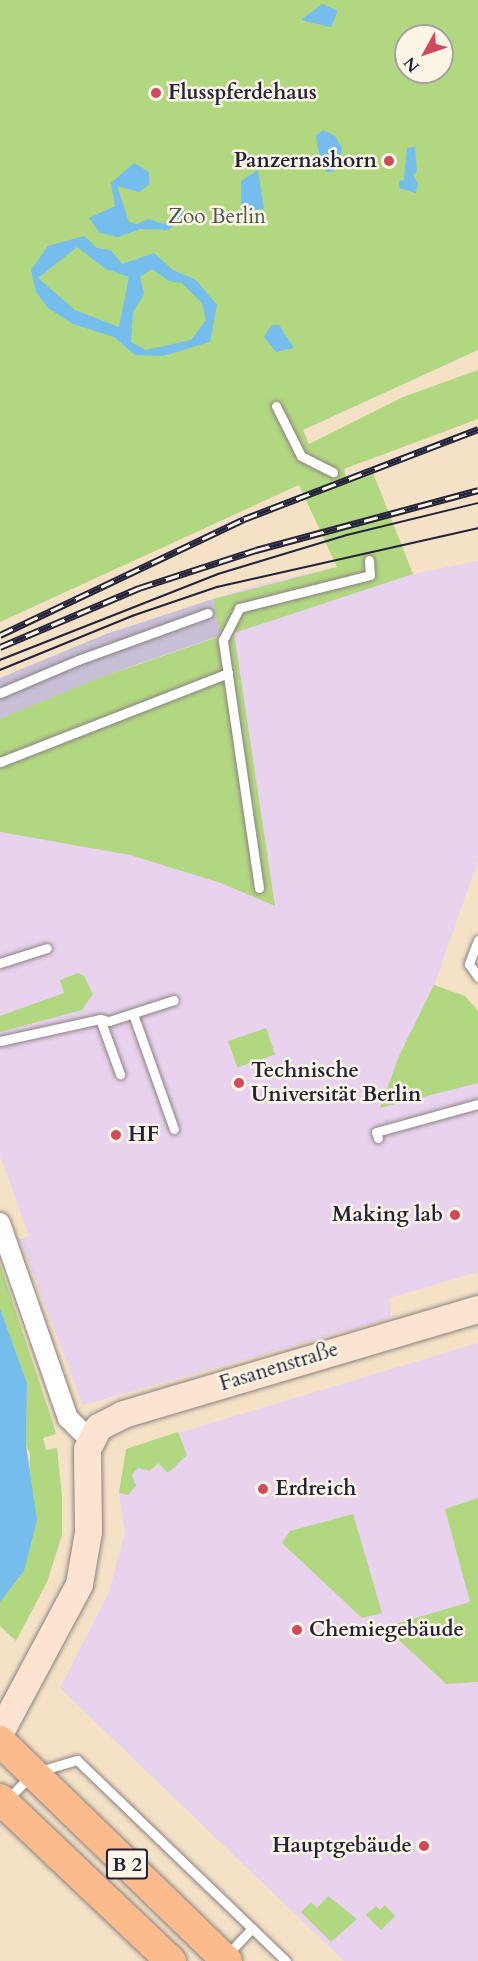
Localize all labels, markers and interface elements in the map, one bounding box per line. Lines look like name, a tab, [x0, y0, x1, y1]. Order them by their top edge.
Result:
north arrow	[394, 24, 454, 84]
text: N	[399, 52, 425, 77]
place label: Flusspferdehaus	[168, 80, 317, 106]
marker: Flusspferdehaus	[149, 86, 163, 100]
place label: Panzernashorn	[234, 148, 377, 174]
marker: Panzernashorn	[382, 154, 396, 168]
park label: Zoo Berlin	[168, 204, 266, 230]
place label: Technische Universität Berlin	[251, 1058, 421, 1108]
marker: Technische Universität Berlin	[232, 1076, 246, 1090]
place label: HF	[128, 1122, 159, 1148]
marker: HF	[109, 1128, 123, 1142]
place label: Making lab	[332, 1202, 443, 1228]
marker: Making lab	[448, 1208, 462, 1222]
street label: Fasanenstraße	[217, 1337, 341, 1397]
place label: Erdreich	[275, 1476, 356, 1502]
marker: Erdreich	[256, 1482, 270, 1496]
place label: Chemiegebäude	[309, 1617, 464, 1643]
marker: Chemiegebäude	[290, 1623, 304, 1637]
place label: Hauptgebäude	[272, 1833, 412, 1859]
marker: Hauptgebäude	[417, 1839, 431, 1853]
road number: B 2	[104, 1847, 150, 1881]

